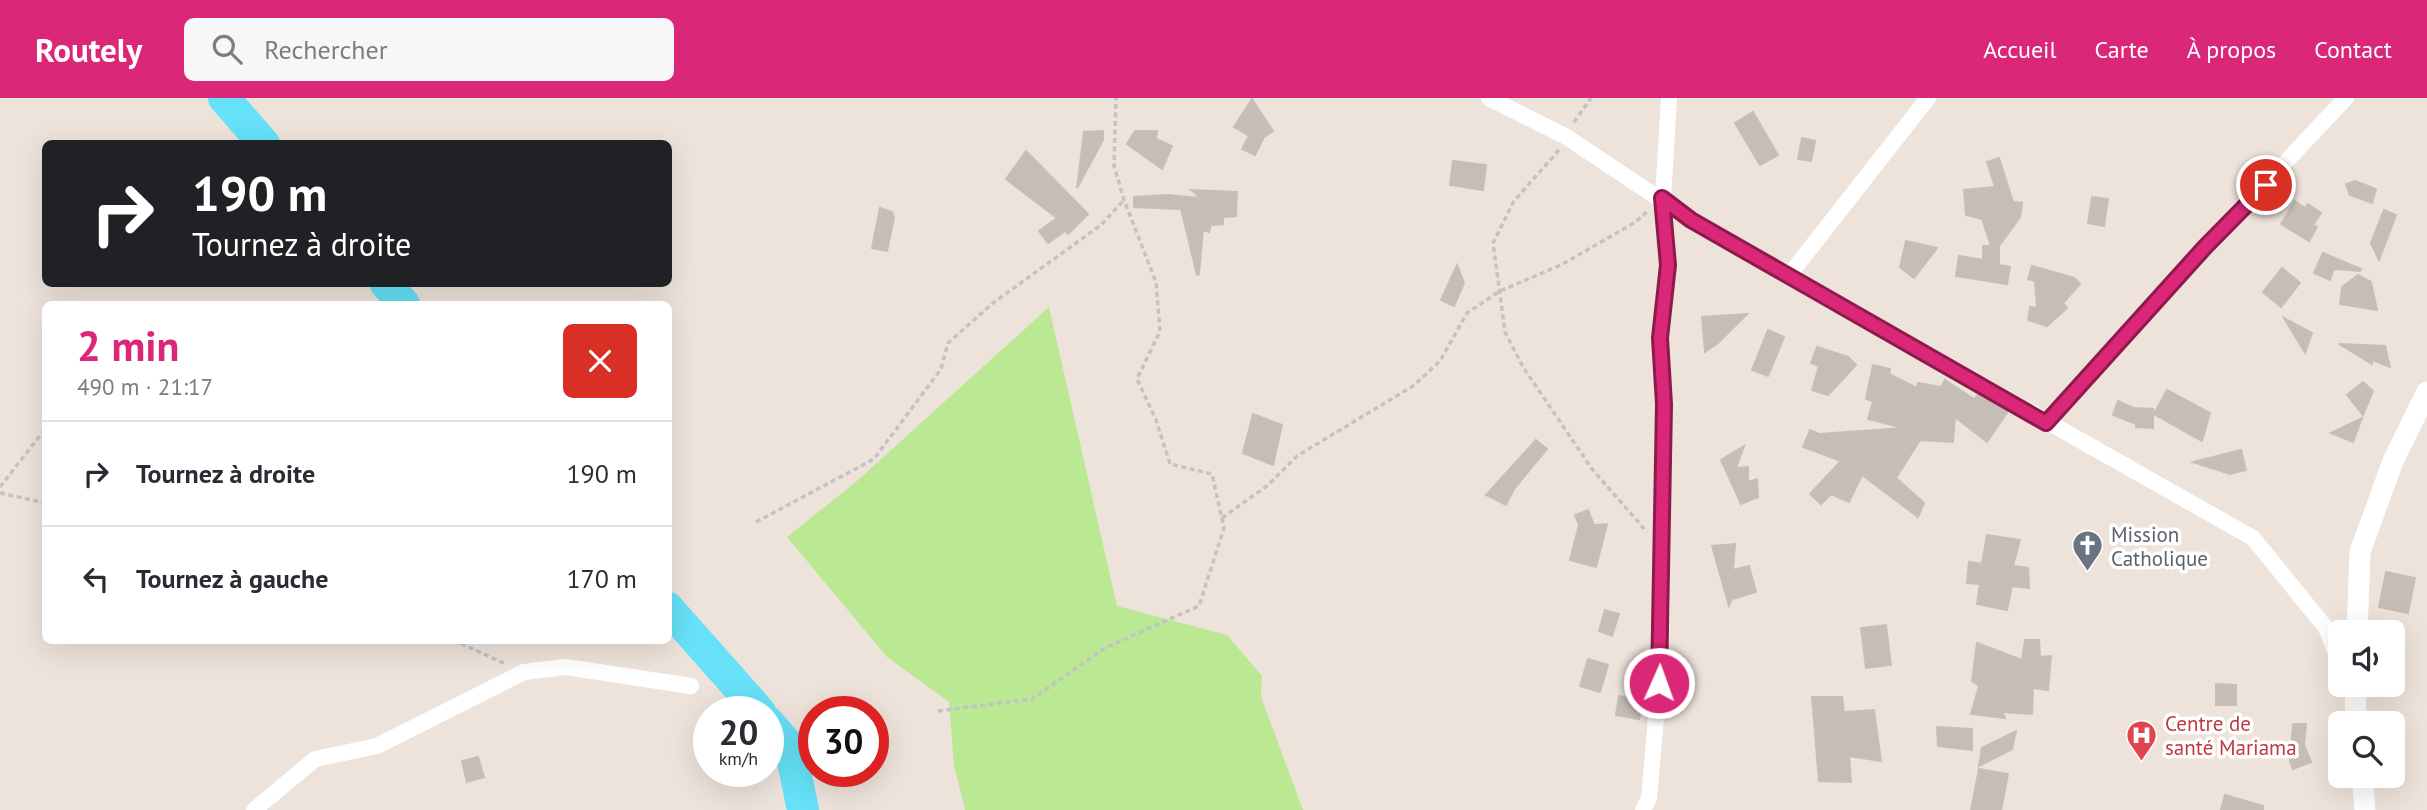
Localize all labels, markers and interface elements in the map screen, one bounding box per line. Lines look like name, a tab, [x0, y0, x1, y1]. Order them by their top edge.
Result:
search box	[184, 18, 674, 81]
text: Routely	[35, 28, 142, 71]
icon: search	[208, 30, 246, 68]
text: Rechercher	[264, 33, 388, 66]
text: Accueil	[1983, 34, 2057, 65]
text: Carte	[2095, 34, 2149, 65]
text: À propos	[2187, 34, 2276, 65]
text: Contact	[2314, 34, 2392, 65]
pin	[2236, 155, 2296, 215]
text: 190 m	[192, 161, 327, 225]
icon: arrive	[2247, 166, 2285, 204]
icon: right	[77, 168, 168, 259]
text: Tournez à droite	[192, 223, 411, 265]
text: 2 min	[77, 318, 179, 373]
button: close	[563, 324, 637, 398]
text: 490 m · 21:17	[77, 372, 213, 401]
icon: right	[77, 455, 115, 493]
text: Tournez à droite	[136, 457, 315, 490]
text: 190 m	[566, 457, 637, 490]
place label: Mission Catholique	[2111, 521, 2208, 572]
church icon: Mission Catholique	[2071, 529, 2105, 573]
icon: left	[77, 560, 115, 598]
text: Tournez à gauche	[136, 562, 328, 595]
text: 170 m	[566, 562, 637, 595]
map controls	[2328, 620, 2405, 788]
button: sound	[2328, 620, 2405, 697]
position arrow	[1622, 646, 1696, 720]
speed limit sign: 30	[798, 696, 889, 787]
text: 20	[719, 709, 758, 755]
place label: Centre de santé Mariama	[2165, 710, 2297, 761]
button: search	[2328, 711, 2405, 788]
hospital icon: Centre de santé Mariama	[2125, 718, 2159, 762]
text: km/h	[719, 747, 758, 770]

